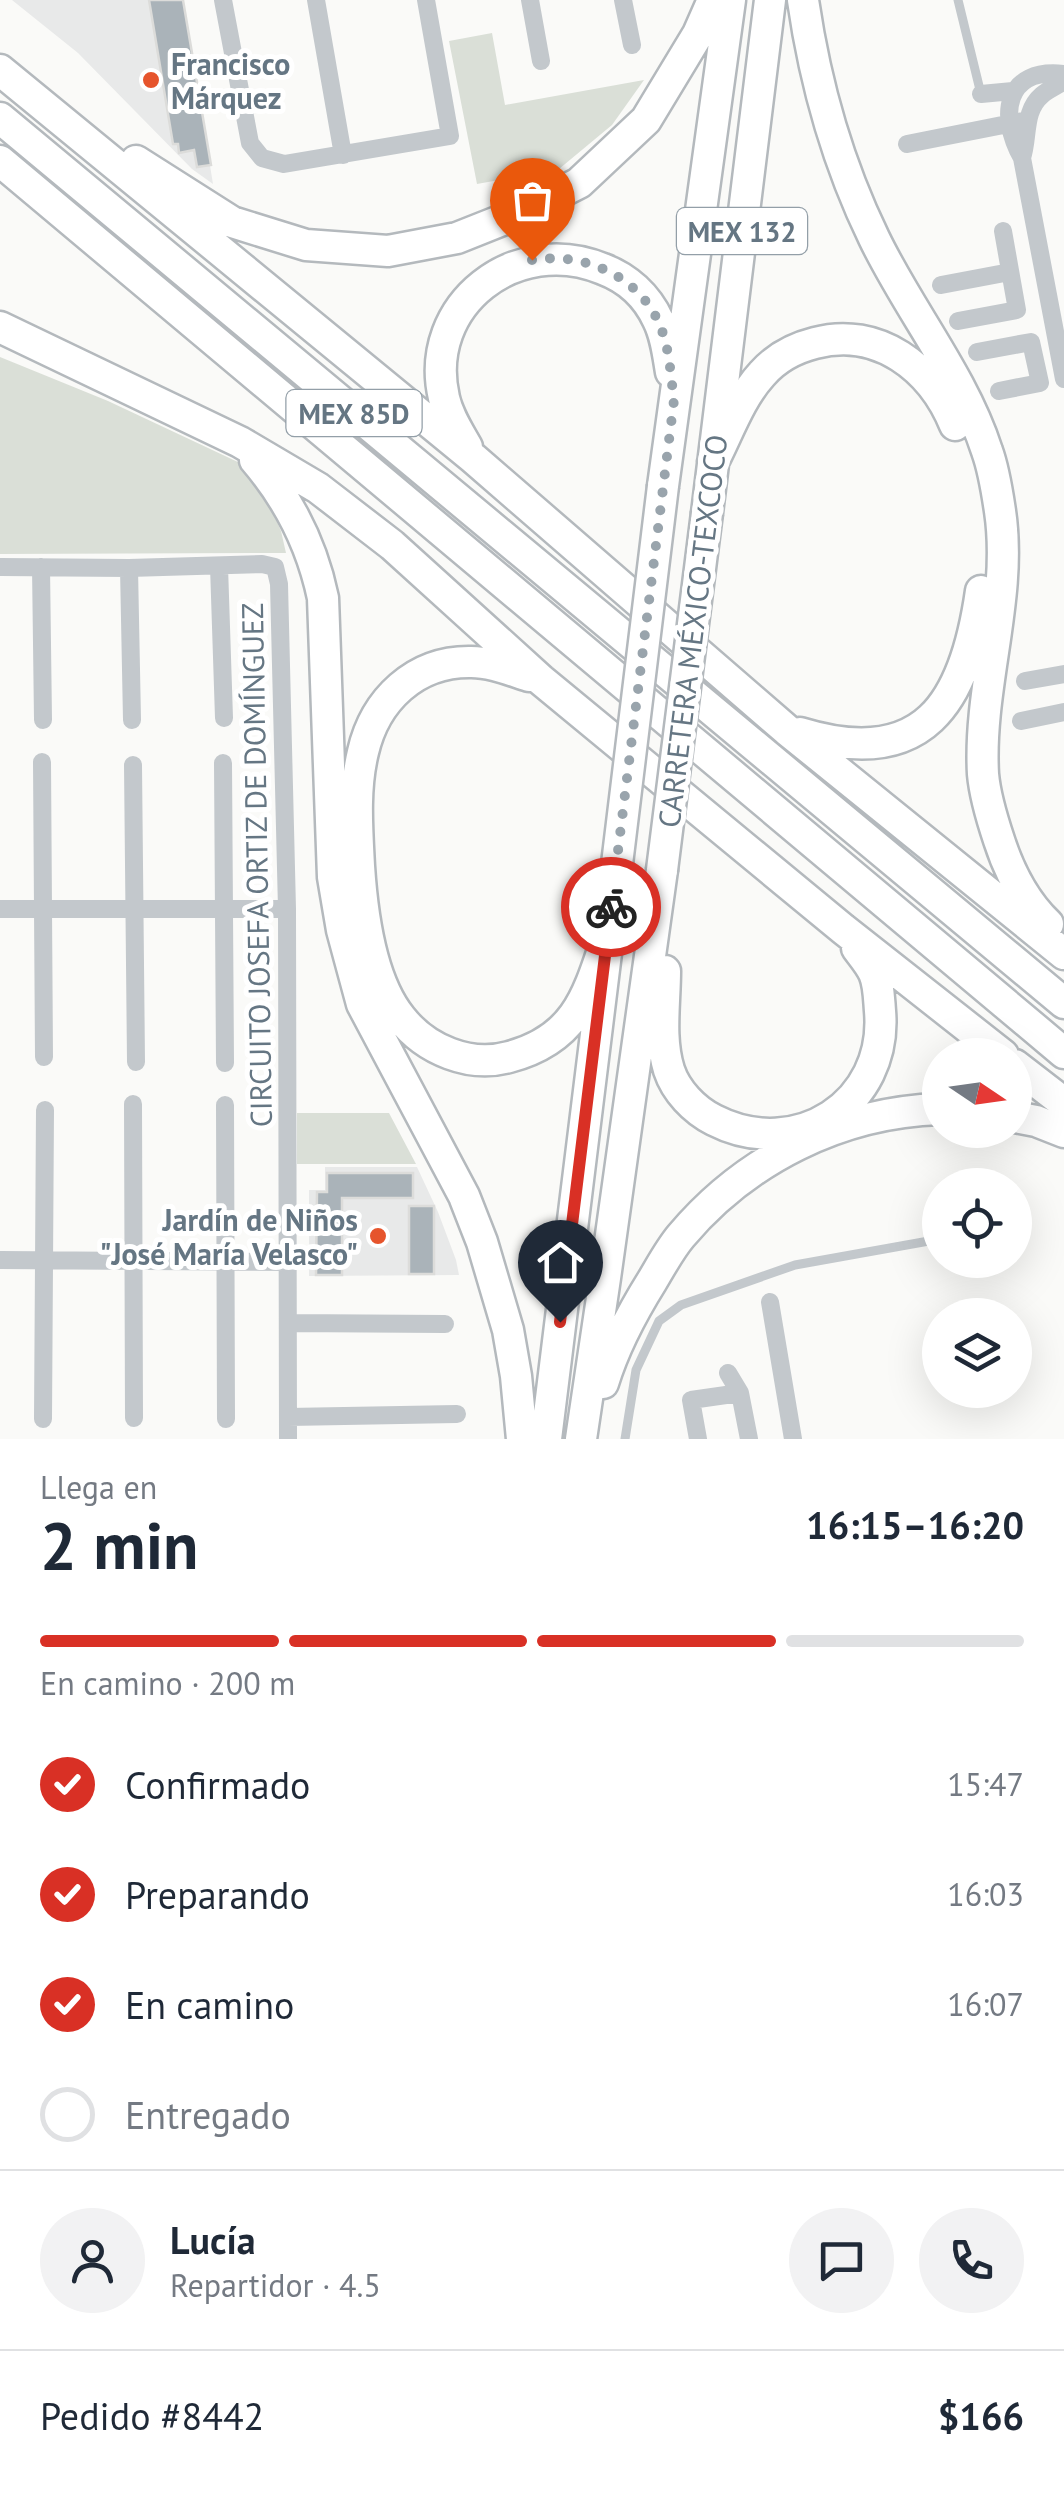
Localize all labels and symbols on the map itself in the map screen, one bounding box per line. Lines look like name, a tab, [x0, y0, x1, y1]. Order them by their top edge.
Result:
place label: Francisco Márquez	[171, 44, 290, 117]
marker: Francisco Márquez	[140, 69, 162, 91]
pin	[490, 158, 575, 261]
road number: MEX 132	[677, 208, 807, 254]
road number: MEX 85D	[286, 390, 422, 436]
street label: CARRETERA MÉXICO-TEXCOCO	[649, 432, 735, 830]
street label: CIRCUITO JOSEFA ORTIZ DE DOMÍNGUEZ	[232, 602, 280, 1128]
courier	[561, 857, 661, 957]
north arrow	[922, 1038, 1032, 1148]
place label: Jardín de Niños "José María Velasco"	[99, 1200, 358, 1273]
pin	[518, 1220, 603, 1323]
marker: Jardín de Niños "José María Velasco"	[367, 1225, 389, 1247]

